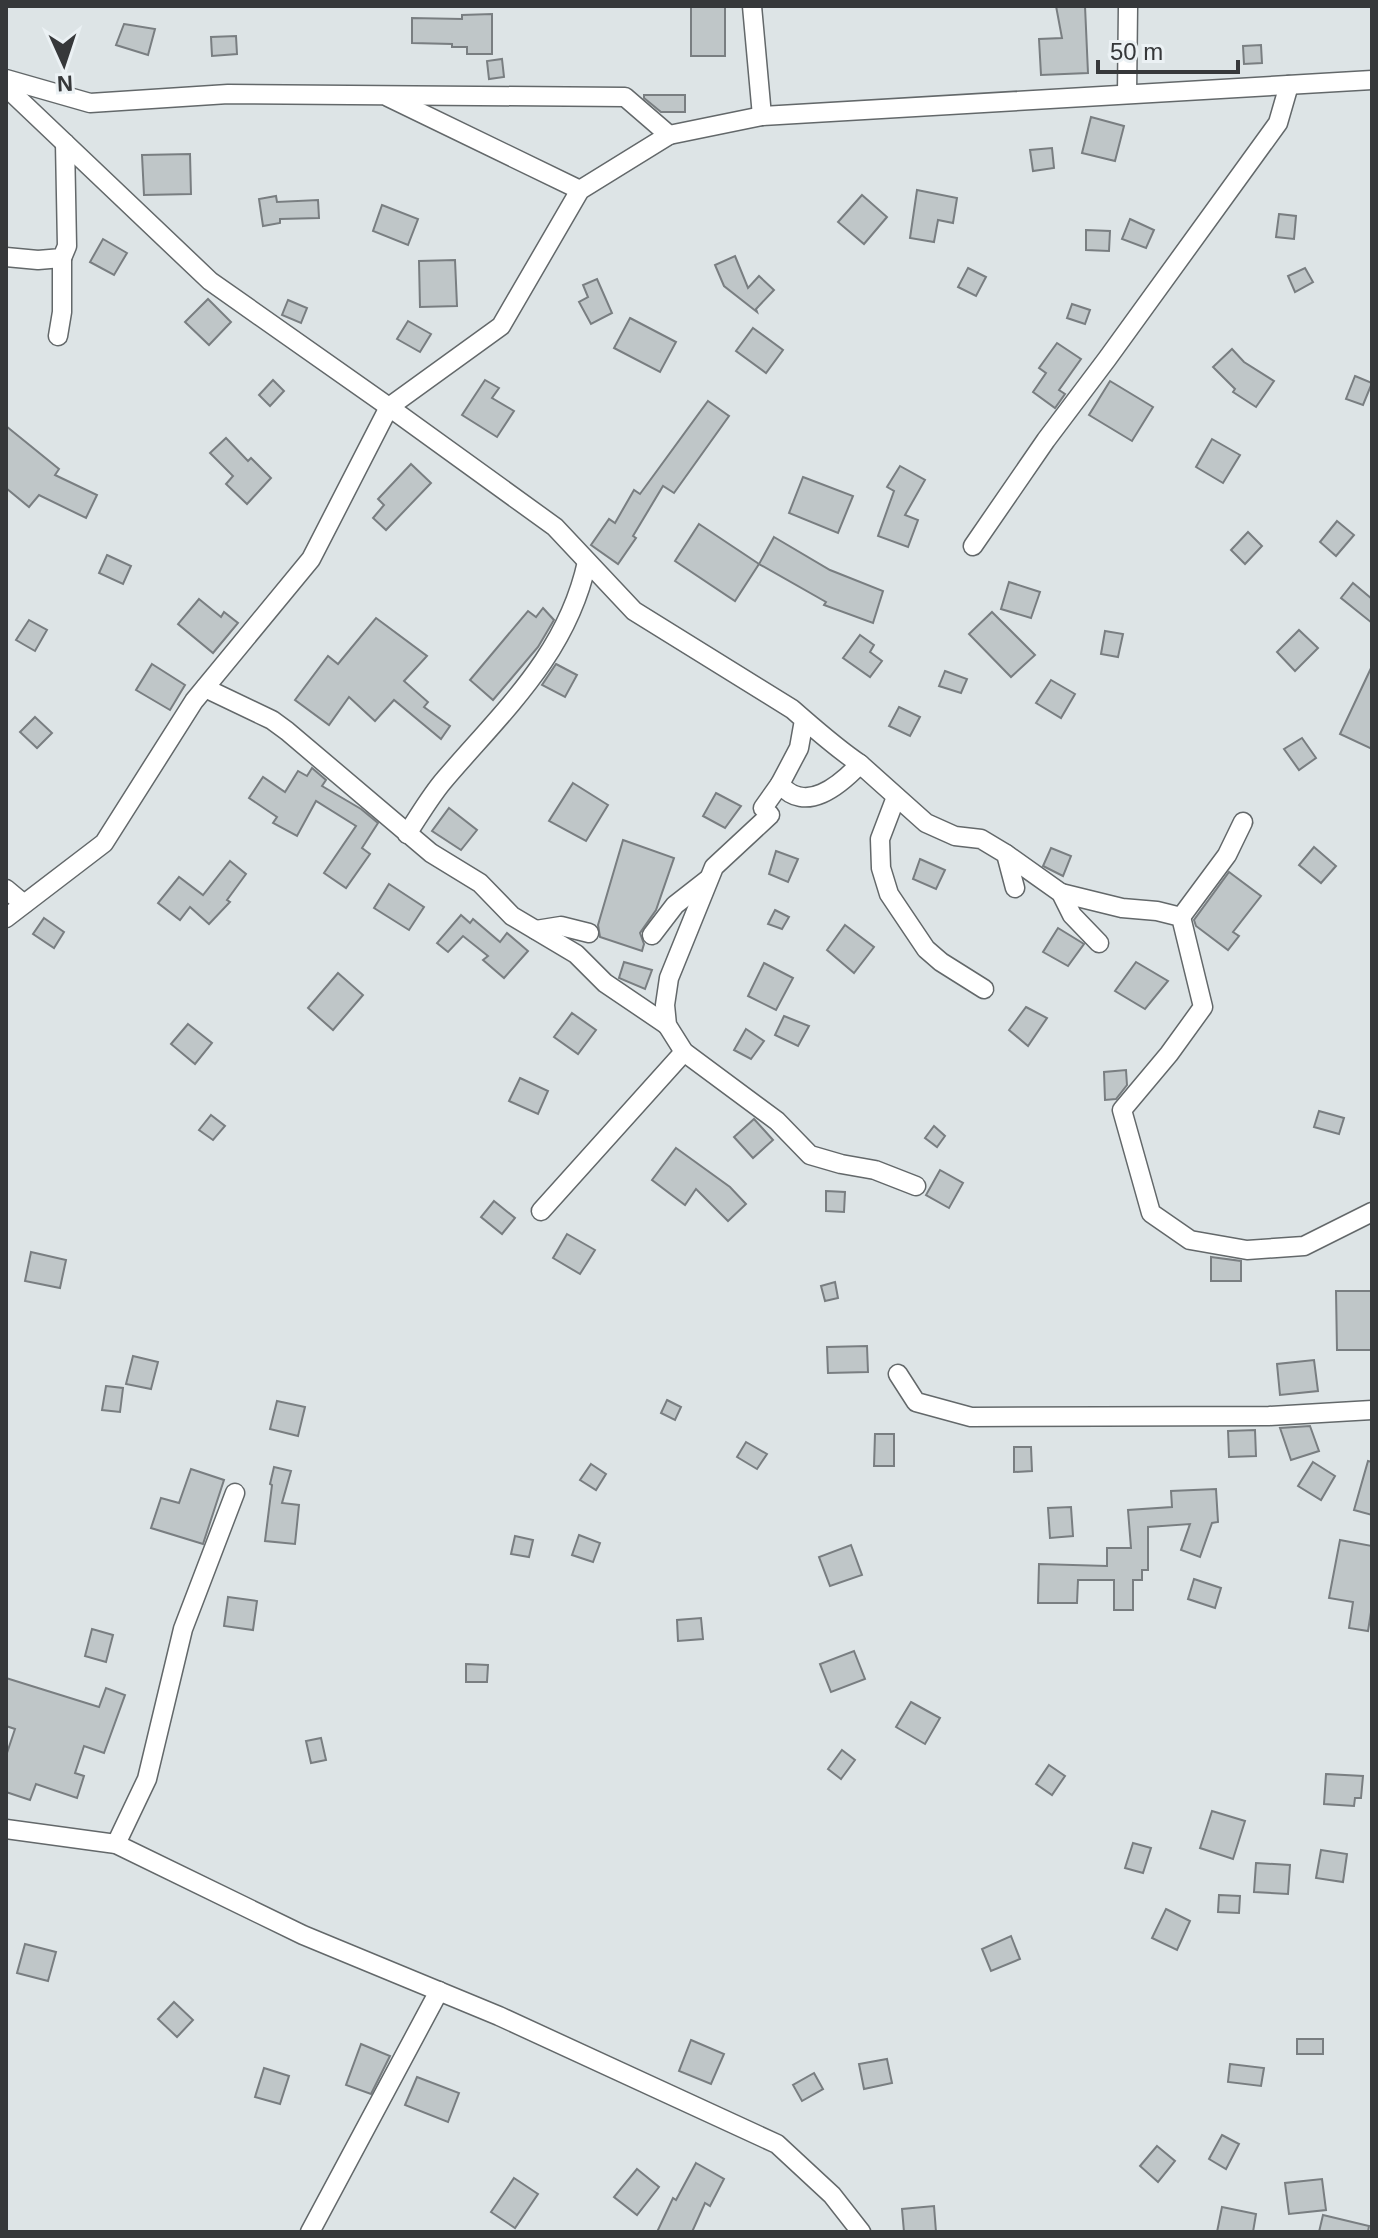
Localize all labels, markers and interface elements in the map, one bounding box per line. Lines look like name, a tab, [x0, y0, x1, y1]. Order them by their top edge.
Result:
north arrow	[24, 24, 104, 104]
scale bar	[1098, 24, 1238, 74]
text: 50 m	[1110, 38, 1163, 65]
text: N	[56, 71, 74, 96]

